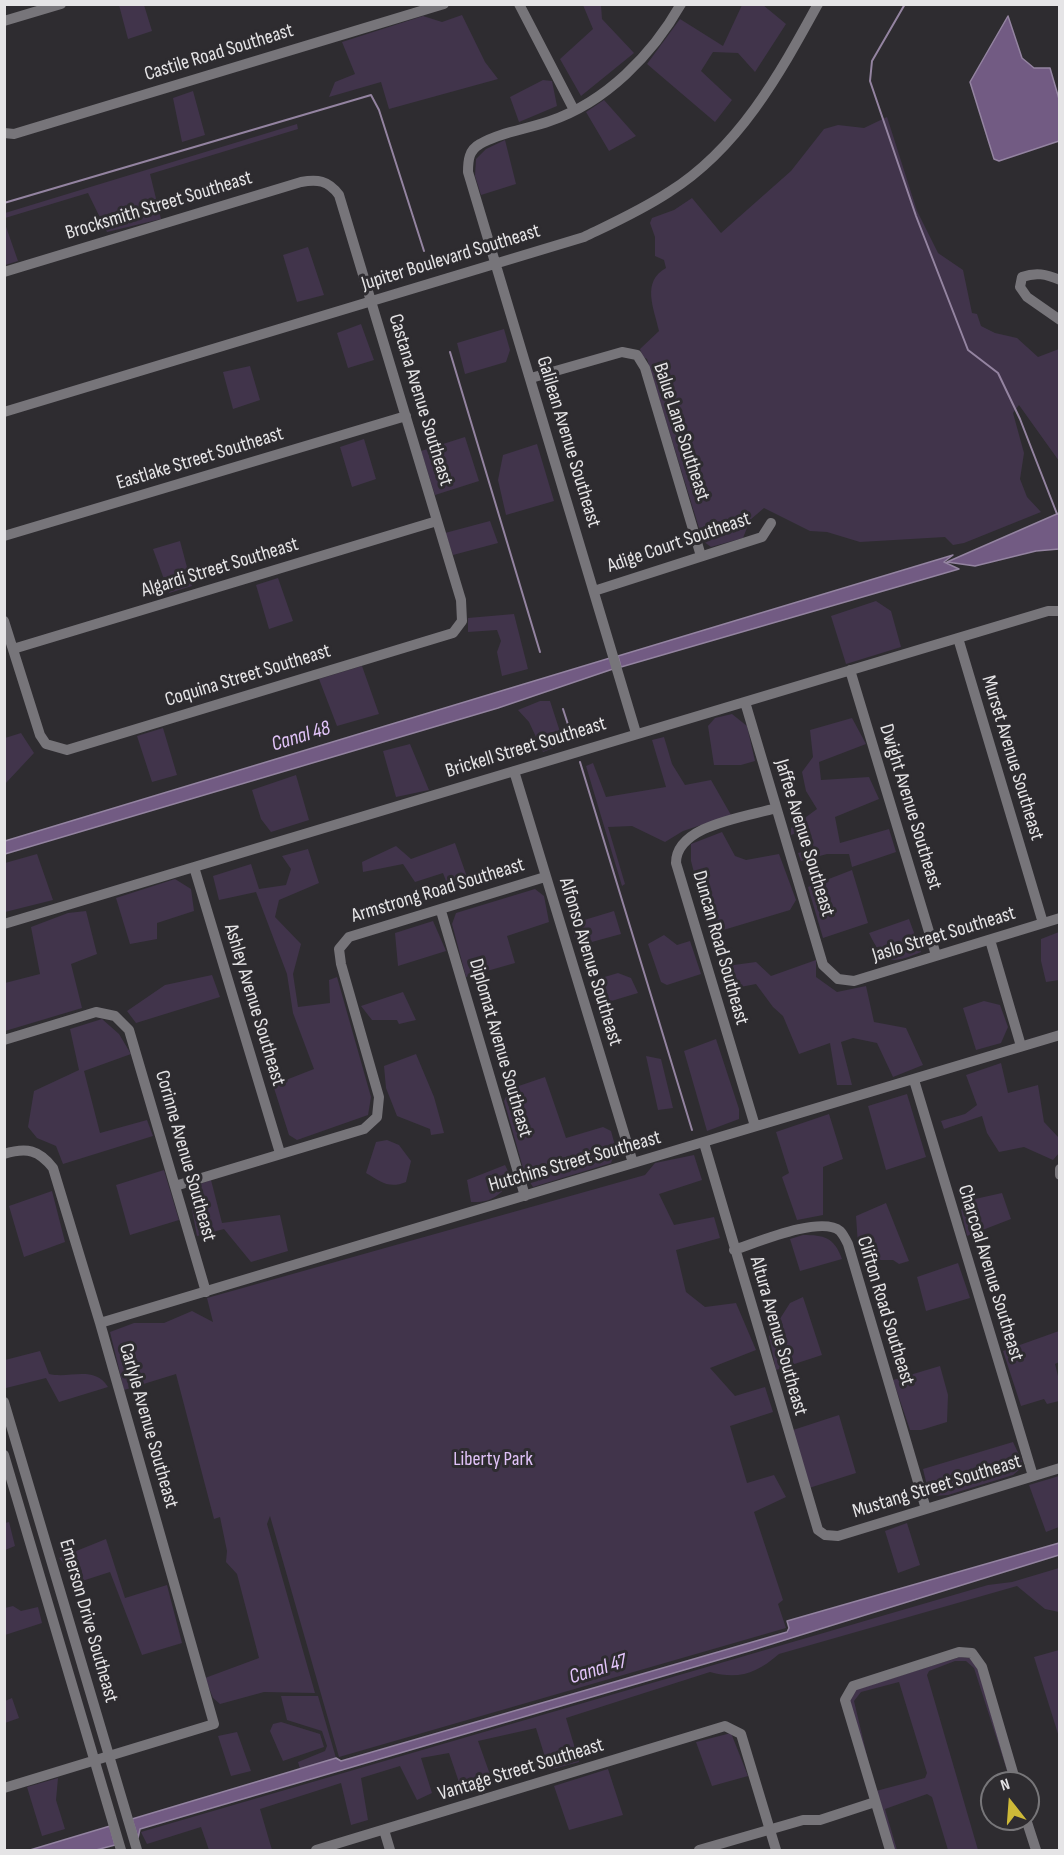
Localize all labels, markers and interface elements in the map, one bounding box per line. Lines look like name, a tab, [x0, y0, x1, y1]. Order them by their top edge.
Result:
street label: Castile Road Southeast	[142, 19, 296, 87]
street label: Brocksmith Street Southeast	[63, 166, 255, 246]
street label: Jupiter Boulevard Southeast	[359, 219, 543, 297]
street label: Castana Avenue Southeast	[382, 311, 458, 489]
street label: Galilean Avenue Southeast	[531, 354, 605, 530]
street label: Balue Lane Southeast	[647, 360, 715, 504]
street label: Eastlake Street Southeast	[114, 422, 286, 496]
street label: Adige Court Southeast	[604, 507, 754, 579]
street label: Algardi Street Southeast	[139, 533, 301, 603]
street label: Coquina Street Southeast	[162, 639, 334, 713]
street label: Murset Avenue Southeast	[976, 673, 1048, 843]
street label: Brickell Street Southeast	[443, 712, 609, 784]
water label: Canal 48	[268, 716, 334, 758]
street label: Dwight Avenue Southeast	[873, 721, 947, 893]
street label: Jaffee Avenue Southeast	[769, 757, 839, 919]
street label: Armstrong Road Southeast	[349, 853, 527, 929]
street label: Duncan Road Southeast	[687, 868, 753, 1028]
street label: Alfonso Avenue Southeast	[553, 875, 627, 1049]
street label: Jaslo Street Southeast	[870, 902, 1018, 968]
street label: Ashley Avenue Southeast	[218, 921, 290, 1089]
street label: Diplomat Avenue Southeast	[463, 956, 537, 1140]
street label: Corinne Avenue Southeast	[149, 1068, 221, 1244]
street label: Hutchins Street Southeast	[486, 1126, 664, 1198]
street label: Charcoal Avenue Southeast	[952, 1182, 1028, 1364]
street label: Clifton Road Southeast	[851, 1234, 919, 1388]
street label: Altura Avenue Southeast	[744, 1254, 812, 1418]
street label: Carlyle Avenue Southeast	[113, 1341, 183, 1511]
park label: Liberty Park	[453, 1448, 533, 1472]
street label: Mustang Street Southeast	[850, 1450, 1024, 1524]
street label: Emerson Drive Southeast	[53, 1537, 123, 1705]
water label: Canal 47	[566, 1649, 630, 1691]
street label: Vantage Street Southeast	[435, 1733, 607, 1807]
north arrow	[980, 1771, 1040, 1831]
text: N	[998, 1775, 1012, 1796]

